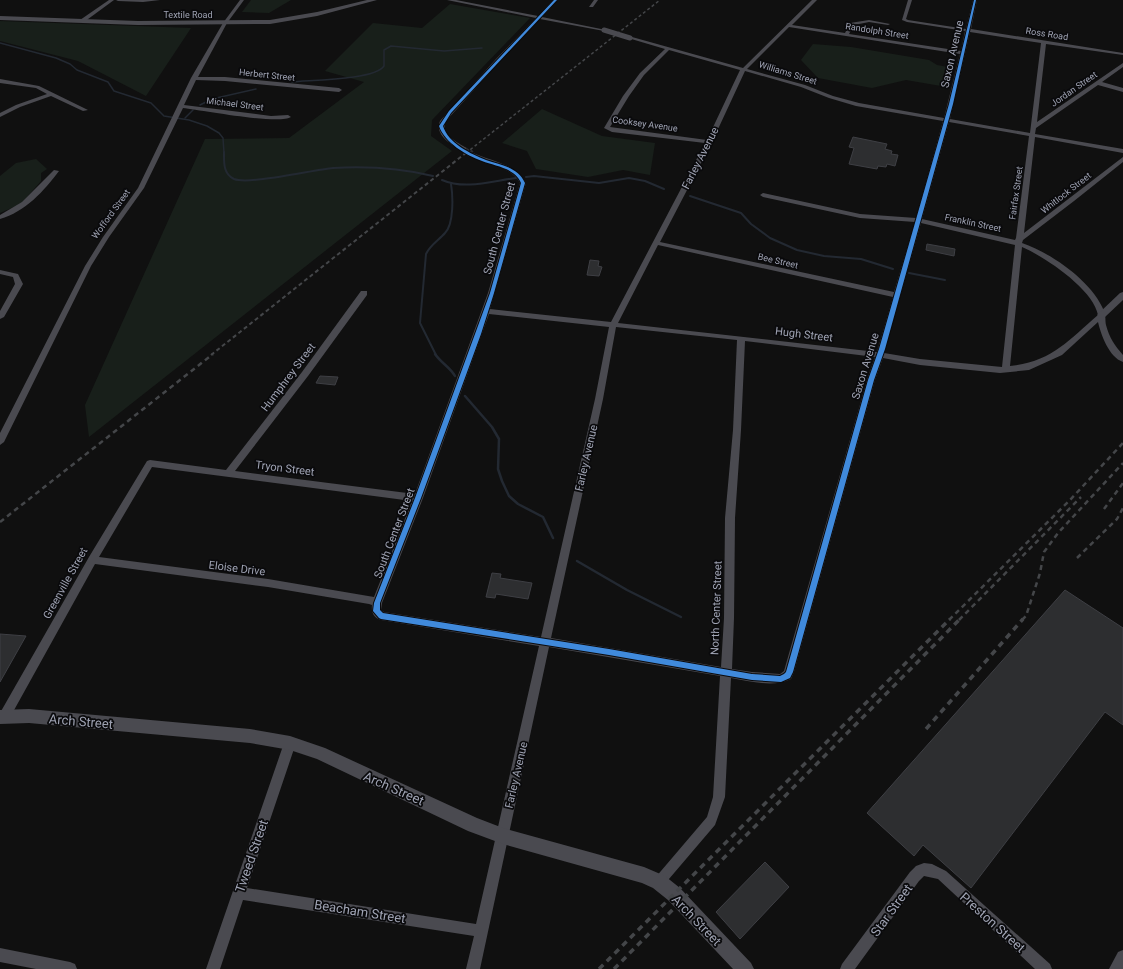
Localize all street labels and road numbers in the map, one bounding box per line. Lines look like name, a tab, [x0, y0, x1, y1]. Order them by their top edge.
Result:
street label: Textile Road	[163, 10, 213, 20]
street label: Saxon Avenue	[938, 19, 967, 89]
street label: Randolph Street	[845, 21, 909, 41]
street label: Ross Road	[1025, 26, 1069, 42]
street label: Williams Street	[758, 59, 818, 87]
street label: Herbert Street	[238, 67, 296, 83]
street label: Jordan Street	[1049, 69, 1099, 109]
street label: Michael Street	[206, 96, 264, 112]
street label: Cooksey Avenue	[612, 114, 679, 134]
street label: Farley Avenue	[679, 125, 722, 191]
street label: Fairfax Street	[1007, 166, 1025, 220]
street label: Whitlock Street	[1039, 170, 1093, 216]
street label: South Center Street	[481, 180, 518, 276]
street label: Wofford Street	[90, 187, 132, 241]
street label: Franklin Street	[944, 212, 1002, 234]
street label: Bee Street	[757, 252, 799, 271]
street label: Hugh Street	[774, 325, 834, 345]
street label: Saxon Avenue	[849, 331, 882, 401]
street label: Humphrey Street	[258, 340, 319, 414]
street label: Farley Avenue	[573, 423, 601, 493]
street label: Tryon Street	[255, 458, 316, 479]
street label: South Center Street	[371, 486, 418, 580]
street label: Greenville Street	[40, 545, 91, 621]
street label: Eloise Drive	[208, 559, 266, 578]
street label: North Center Street	[708, 560, 725, 655]
street label: Arch Street	[48, 711, 114, 732]
street label: Farley Avenue	[503, 740, 531, 810]
street label: Arch Street	[361, 769, 426, 808]
street label: Tweed Street	[232, 818, 271, 894]
street label: Star Street	[867, 881, 915, 939]
street label: Preston Street	[957, 889, 1028, 955]
street label: Arch Street	[669, 892, 724, 949]
street label: Beacham Street	[313, 897, 407, 926]

